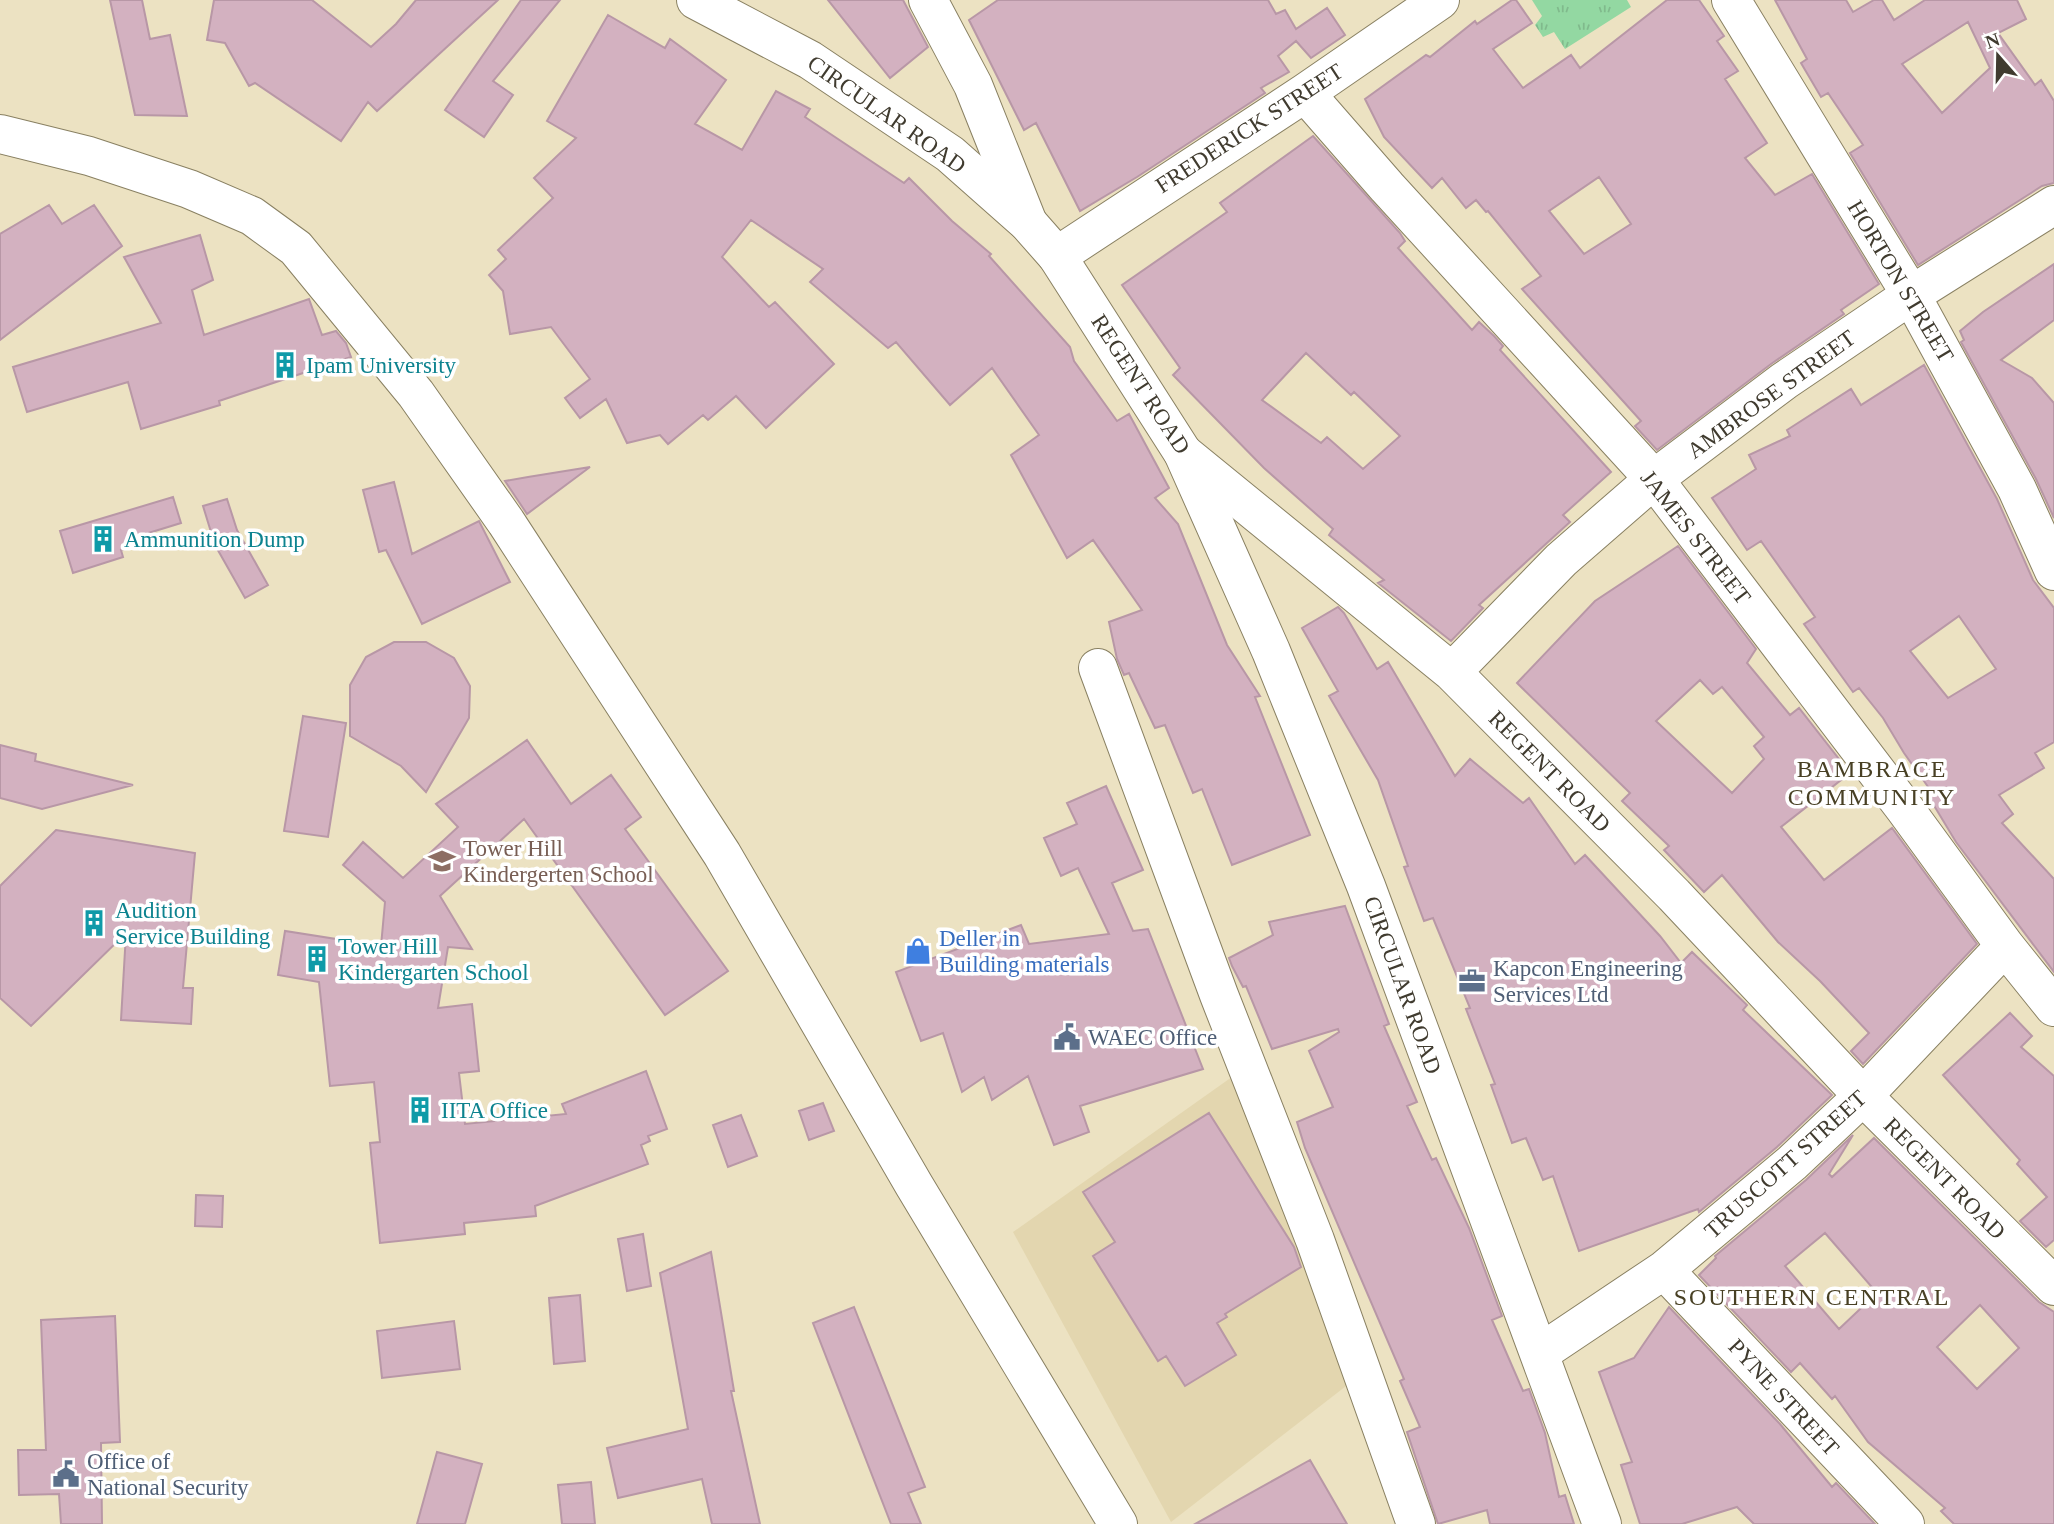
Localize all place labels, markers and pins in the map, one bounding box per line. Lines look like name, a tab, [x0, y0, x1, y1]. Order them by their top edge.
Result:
building icon: Ipam University	[270, 350, 300, 380]
place label: Ipam University	[306, 353, 457, 378]
building icon: Ammunition Dump	[88, 524, 118, 554]
place label: Ammunition Dump	[124, 527, 305, 552]
place label: Tower Hill Kindergerten School	[463, 836, 654, 887]
school or university icon: Tower Hill Kindergerten School	[427, 846, 457, 876]
place label: Audition Service Building	[115, 898, 271, 949]
building icon: Audition Service Building	[79, 908, 109, 938]
place label: Deller in Building materials	[939, 926, 1110, 977]
place label: Tower Hill Kindergarten School	[338, 934, 529, 985]
shop icon: Deller in Building materials	[903, 936, 933, 966]
building icon: Tower Hill Kindergarten School	[302, 944, 332, 974]
place label: Kapcon Engineering Services Ltd	[1493, 956, 1683, 1007]
office icon: Kapcon Engineering Services Ltd	[1457, 966, 1487, 996]
public building icon: WAEC Office	[1052, 1022, 1082, 1052]
place label: WAEC Office	[1088, 1025, 1217, 1050]
building icon: IITA Office	[405, 1095, 435, 1125]
place label: IITA Office	[441, 1098, 548, 1123]
place label: Office of National Security	[87, 1449, 249, 1500]
public building icon: Office of National Security	[51, 1459, 81, 1489]

